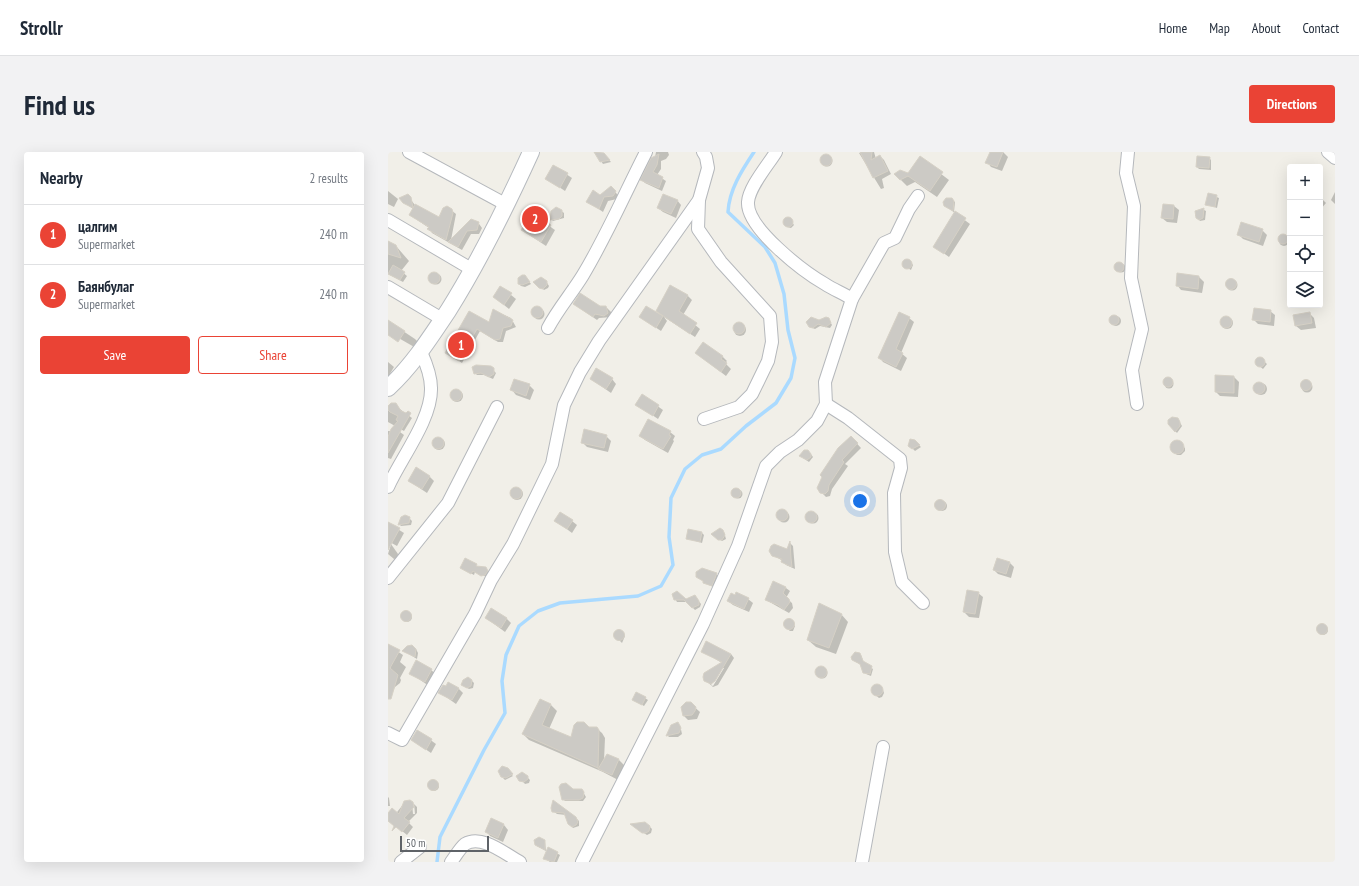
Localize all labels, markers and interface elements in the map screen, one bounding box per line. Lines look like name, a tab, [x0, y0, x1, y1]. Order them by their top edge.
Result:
text: Strollr	[20, 16, 63, 40]
text: Home	[1159, 19, 1187, 37]
text: Map	[1209, 19, 1230, 37]
text: About	[1252, 19, 1281, 37]
text: Contact	[1303, 19, 1339, 37]
button: Directions	[1249, 85, 1335, 123]
text: Find us	[24, 86, 95, 123]
map controls	[1287, 164, 1323, 308]
button: +	[1287, 164, 1323, 200]
text: Nearby	[40, 167, 83, 189]
text: 2 results	[309, 170, 348, 187]
button: −	[1287, 200, 1323, 236]
pin: 2	[522, 204, 548, 234]
text: цалгим	[78, 217, 117, 236]
text: 1	[50, 226, 56, 243]
text: 240 m	[319, 226, 348, 243]
text: Supermarket	[78, 236, 135, 253]
button: locate	[1287, 236, 1323, 272]
button: layers	[1287, 272, 1323, 308]
text: Баянбулаг	[78, 277, 134, 296]
text: 2	[50, 286, 56, 303]
text: 240 m	[319, 286, 348, 303]
text: Supermarket	[78, 296, 135, 313]
pin: 1	[448, 330, 474, 360]
button: Save	[40, 336, 190, 374]
button: Share	[198, 336, 348, 374]
your location	[850, 491, 870, 511]
scale bar	[400, 834, 489, 853]
text: 50 m	[406, 836, 425, 850]

